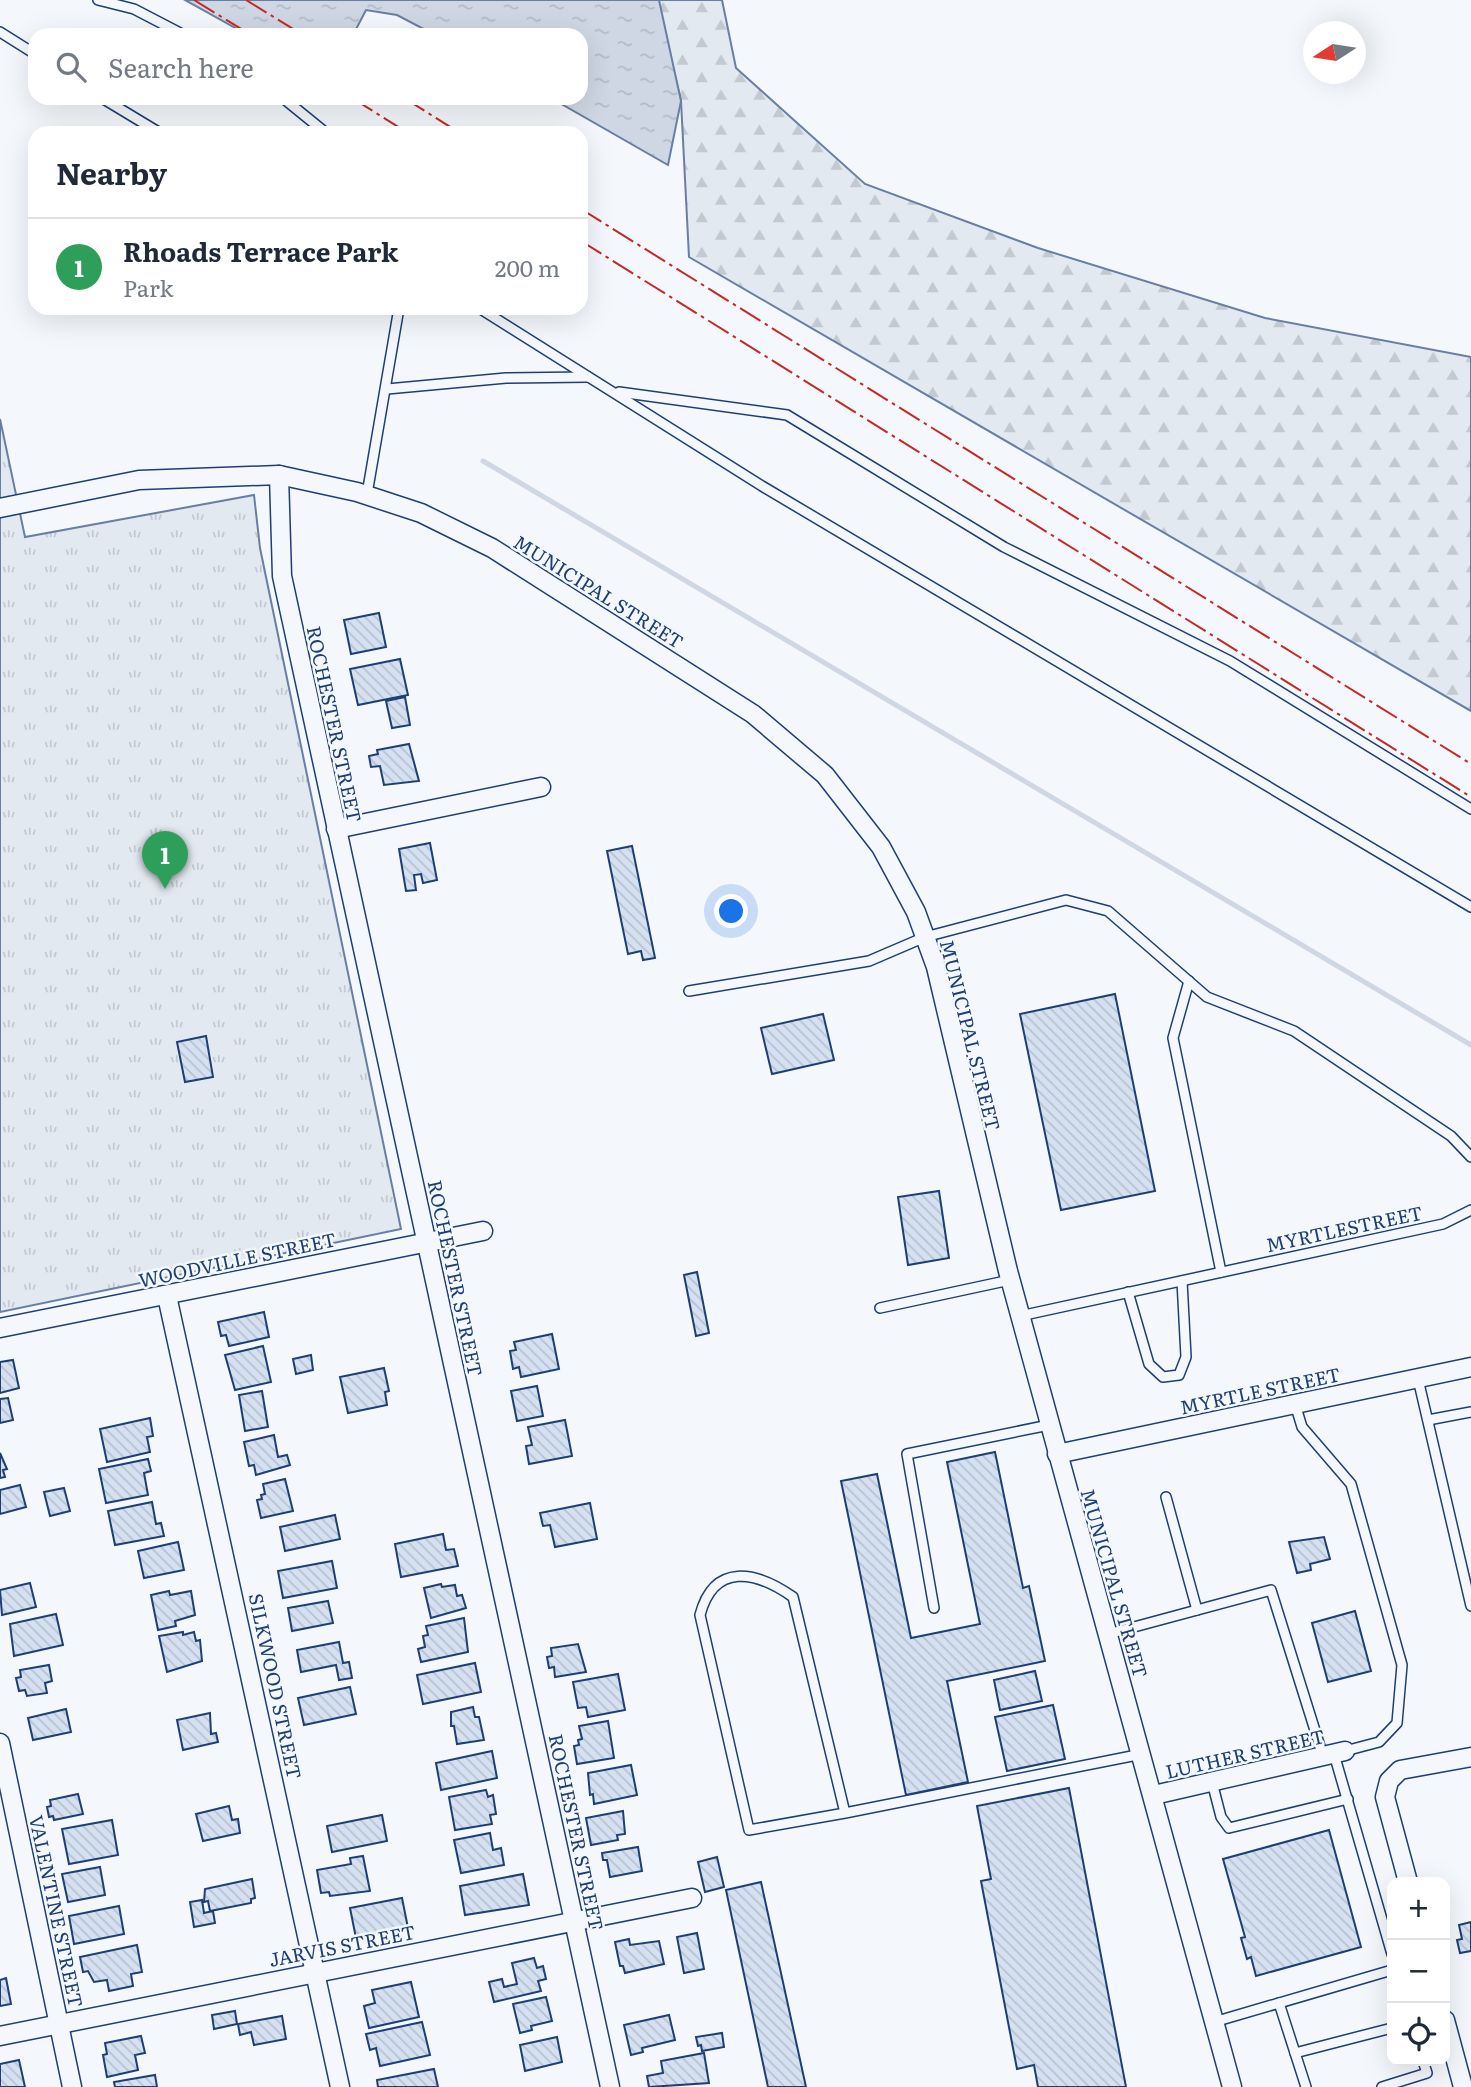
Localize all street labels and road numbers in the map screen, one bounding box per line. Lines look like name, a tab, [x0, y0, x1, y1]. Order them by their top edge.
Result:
street label: MUNICIPAL STREET	[509, 527, 689, 655]
street label: ROCHESTER STREET	[301, 623, 369, 825]
street label: MUNICIPAL STREET	[934, 937, 1008, 1133]
street label: ROCHESTER STREET	[422, 1177, 490, 1379]
street label: MYRTLESTREET	[1263, 1198, 1425, 1258]
street label: WOODVILLE STREET	[136, 1224, 338, 1294]
street label: MYRTLE STREET	[1177, 1359, 1343, 1421]
street label: MUNICIPAL STREET	[1075, 1485, 1155, 1681]
street label: SILKWOOD STREET	[243, 1590, 309, 1782]
street label: LUTHER STREET	[1163, 1721, 1327, 1785]
street label: ROCHESTER STREET	[543, 1731, 611, 1933]
street label: VALENTINE STREET	[23, 1812, 91, 2010]
street label: JARVIS STREET	[266, 1917, 418, 1973]

